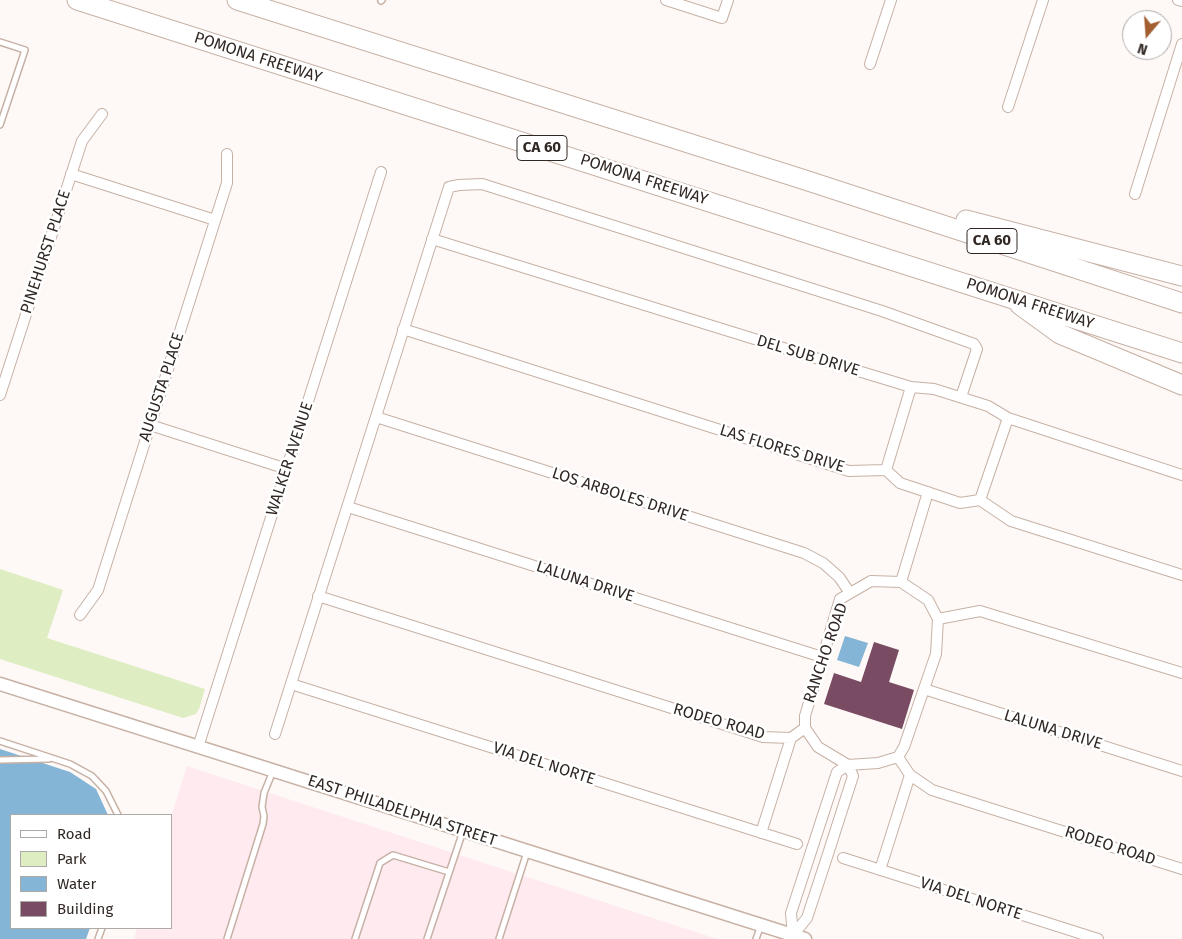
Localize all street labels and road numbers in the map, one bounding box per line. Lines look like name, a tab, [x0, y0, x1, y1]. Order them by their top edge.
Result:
street label: POMONA FREEWAY	[192, 28, 324, 88]
road number: CA 60	[517, 136, 567, 160]
street label: POMONA FREEWAY	[578, 150, 710, 210]
street label: PINEHURST PLACE	[17, 188, 75, 316]
road number: CA 60	[967, 228, 1017, 254]
street label: POMONA FREEWAY	[964, 274, 1096, 334]
street label: AUGUSTA PLACE	[135, 330, 189, 444]
street label: DEL SUB DRIVE	[754, 331, 862, 381]
street label: WALKER AVENUE	[263, 400, 317, 518]
street label: LAS FLORES DRIVE	[717, 421, 847, 477]
street label: LOS ARBOLES DRIVE	[549, 464, 691, 526]
street label: LALUNA DRIVE	[534, 557, 636, 607]
street label: RANCHO ROAD	[800, 600, 852, 706]
street label: RODEO ROAD	[671, 700, 767, 744]
street label: LALUNA DRIVE	[1002, 706, 1104, 754]
street label: VIA DEL NORTE	[490, 738, 598, 790]
street label: EAST PHILADELPHIA STREET	[305, 771, 499, 851]
street label: RODEO ROAD	[1062, 822, 1158, 870]
street label: VIA DEL NORTE	[917, 873, 1025, 925]

